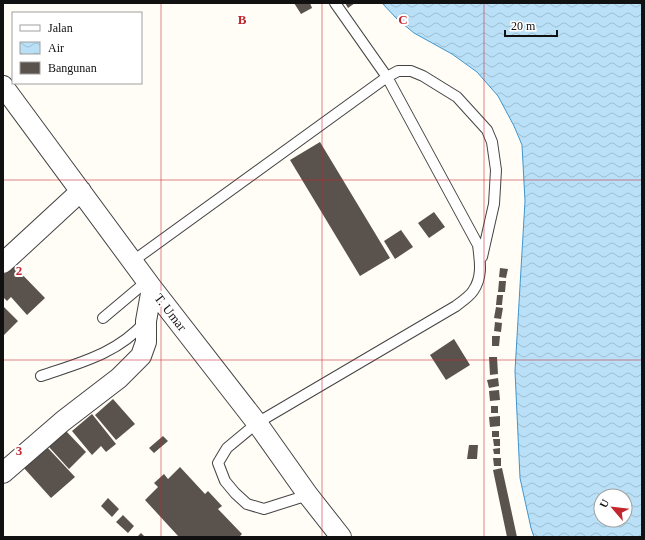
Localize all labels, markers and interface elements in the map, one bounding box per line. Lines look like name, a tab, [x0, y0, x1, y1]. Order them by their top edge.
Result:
legend	[12, 12, 142, 84]
text: B	[238, 12, 247, 27]
text: C	[398, 12, 408, 27]
scale bar	[505, 12, 557, 38]
text: 20 m	[511, 19, 536, 33]
text: Jalan	[48, 21, 73, 35]
text: Air	[48, 41, 64, 55]
text: Bangunan	[48, 61, 97, 75]
text: 2	[16, 263, 22, 278]
street label: T. Umar	[151, 291, 190, 334]
text: 3	[16, 443, 23, 458]
north arrow	[593, 488, 633, 528]
text: U	[597, 497, 611, 510]

